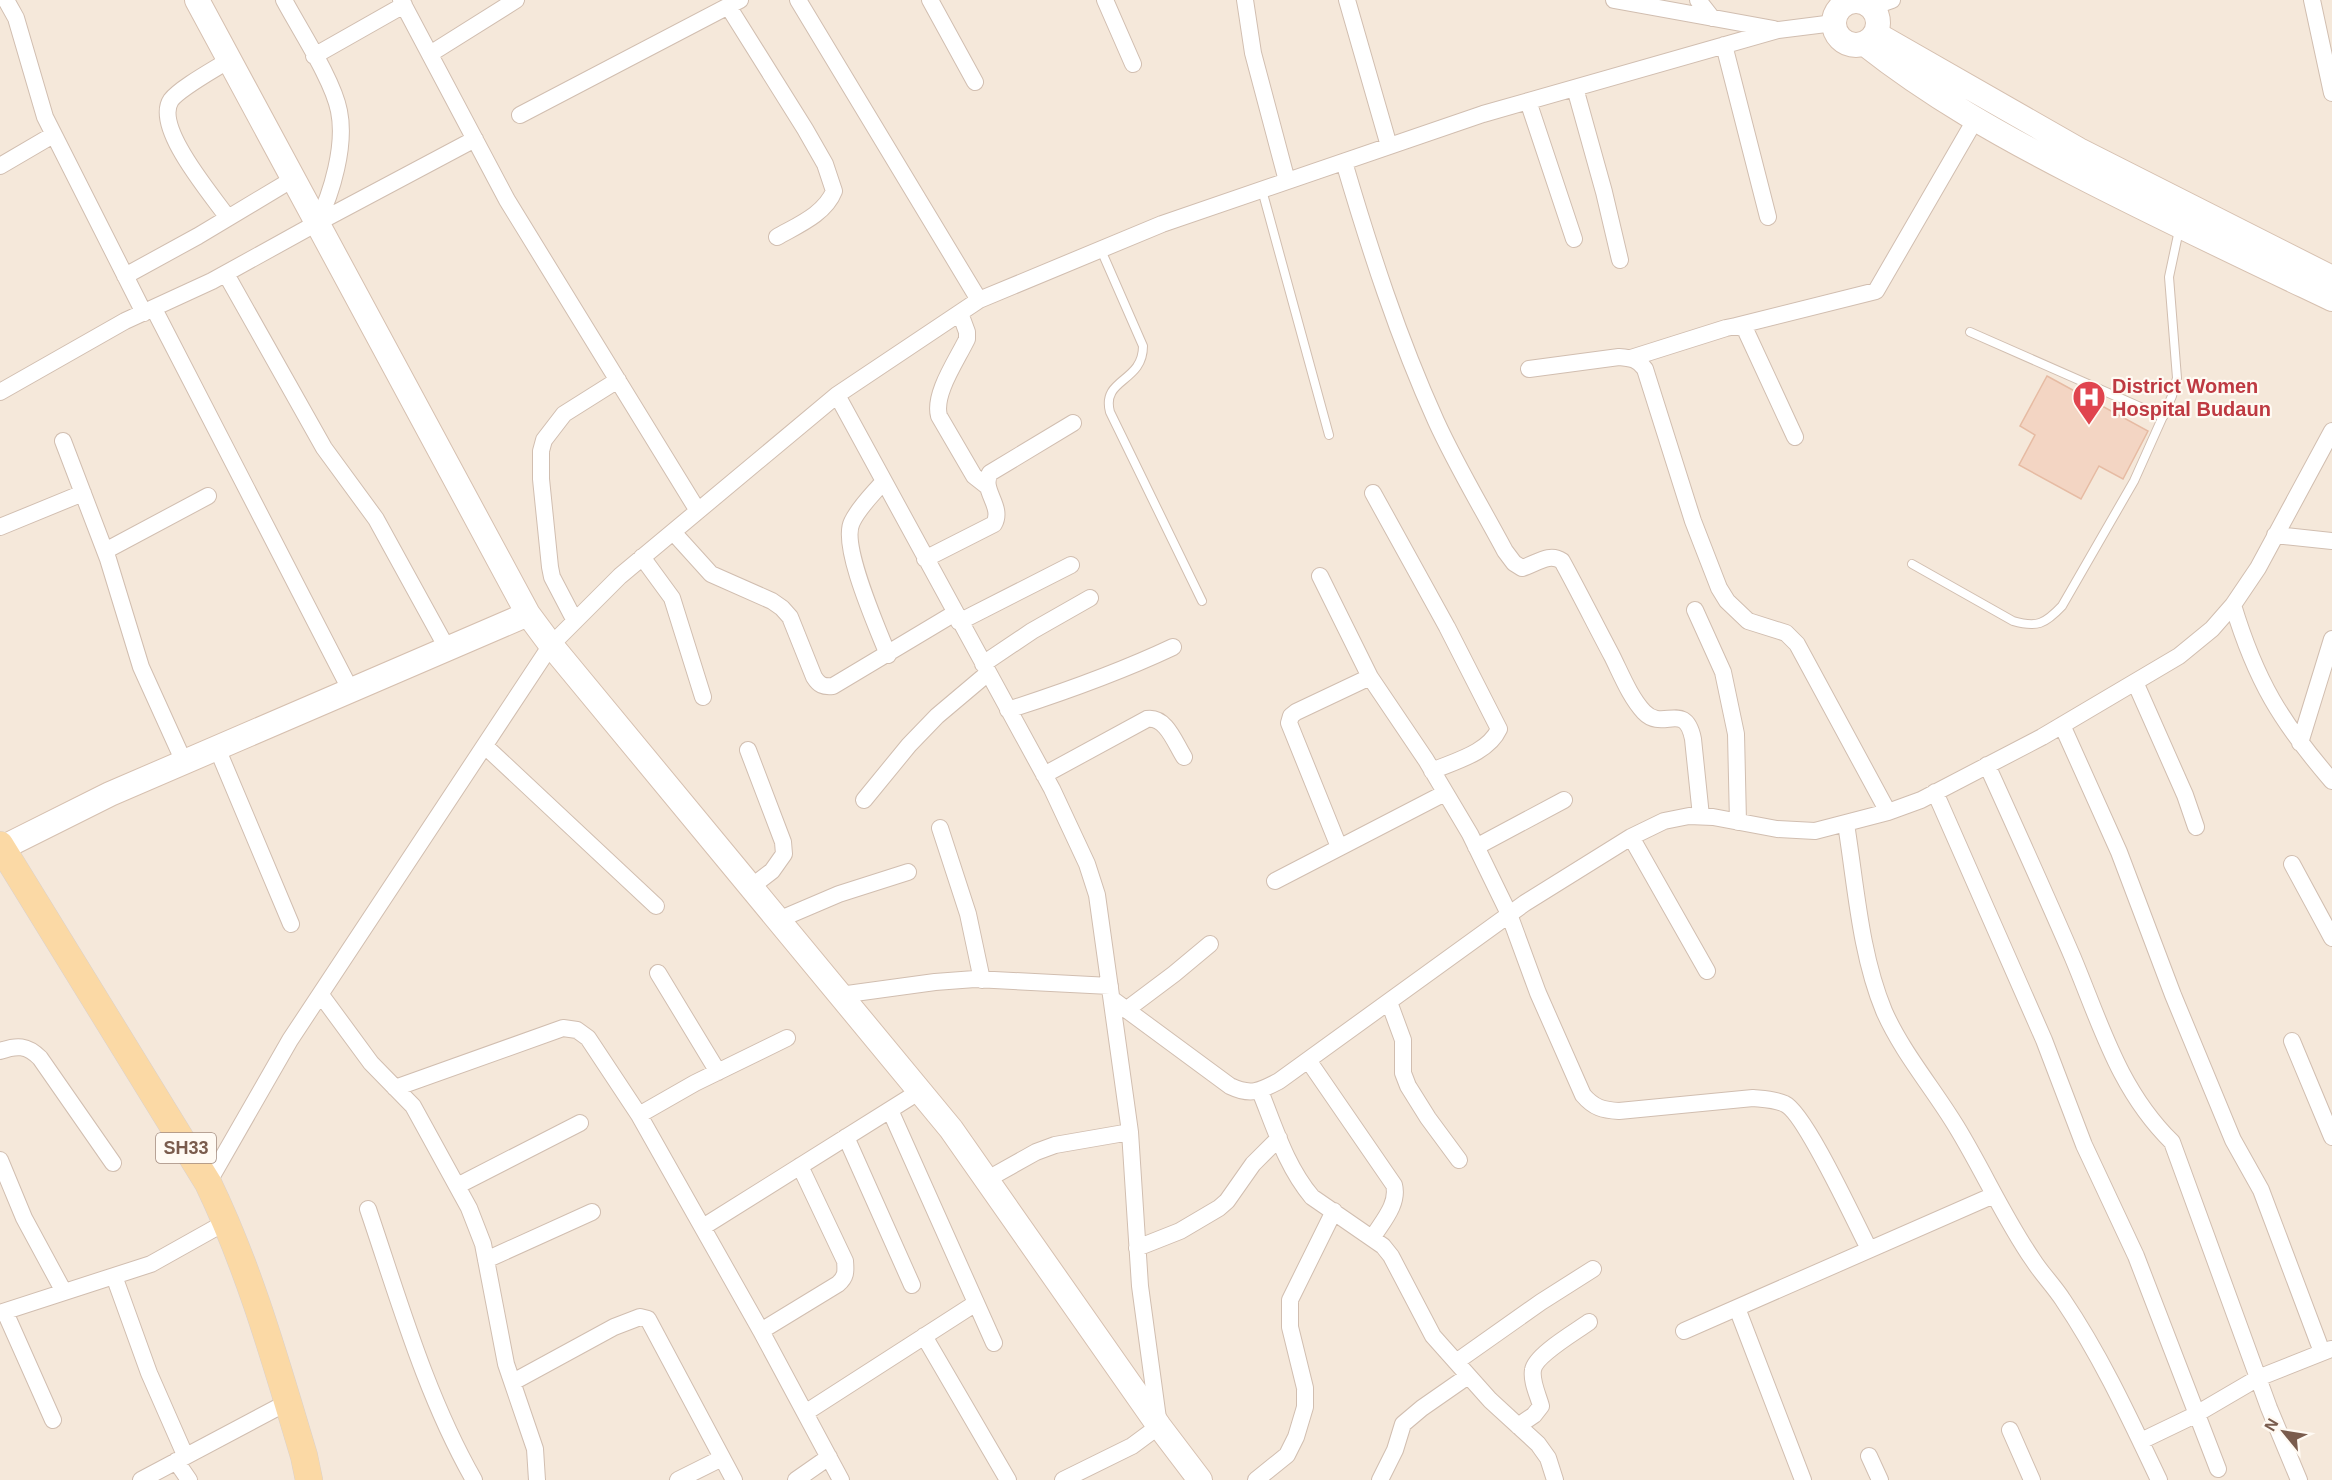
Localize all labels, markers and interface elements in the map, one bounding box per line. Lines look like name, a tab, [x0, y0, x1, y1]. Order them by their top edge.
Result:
place label: District Women Hospital Budaun	[2112, 375, 2271, 420]
hospital icon: District Women Hospital Budaun	[2071, 379, 2107, 426]
road number: SH33	[156, 1133, 216, 1163]
north arrow	[2254, 1402, 2314, 1462]
text: N	[2261, 1415, 2282, 1434]

